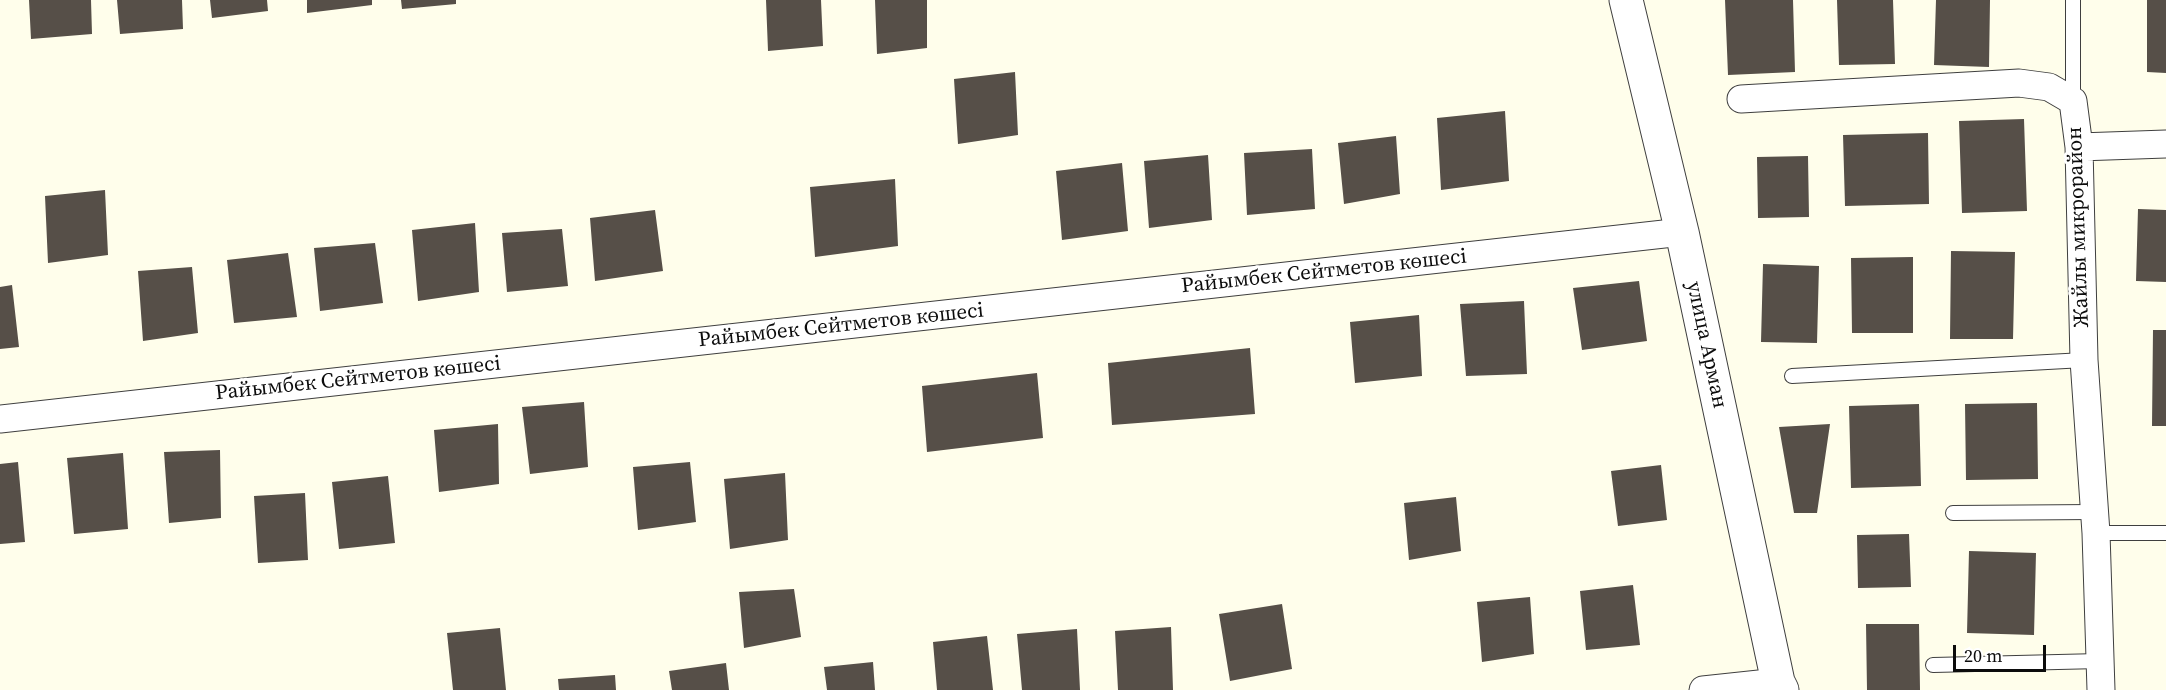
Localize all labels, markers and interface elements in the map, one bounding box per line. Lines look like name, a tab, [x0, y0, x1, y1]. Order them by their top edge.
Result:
street label: Жайлы микрорайон	[2063, 126, 2095, 328]
street label: Райымбек Сейтметов көшесі	[1180, 244, 1468, 300]
street label: улица Арман	[1680, 279, 1732, 411]
street label: Райымбек Сейтметов көшесі	[697, 298, 985, 354]
street label: Райымбек Сейтметов көшесі	[214, 351, 502, 407]
scale bar	[1956, 633, 2049, 671]
text: 20 m	[1964, 643, 2002, 668]

